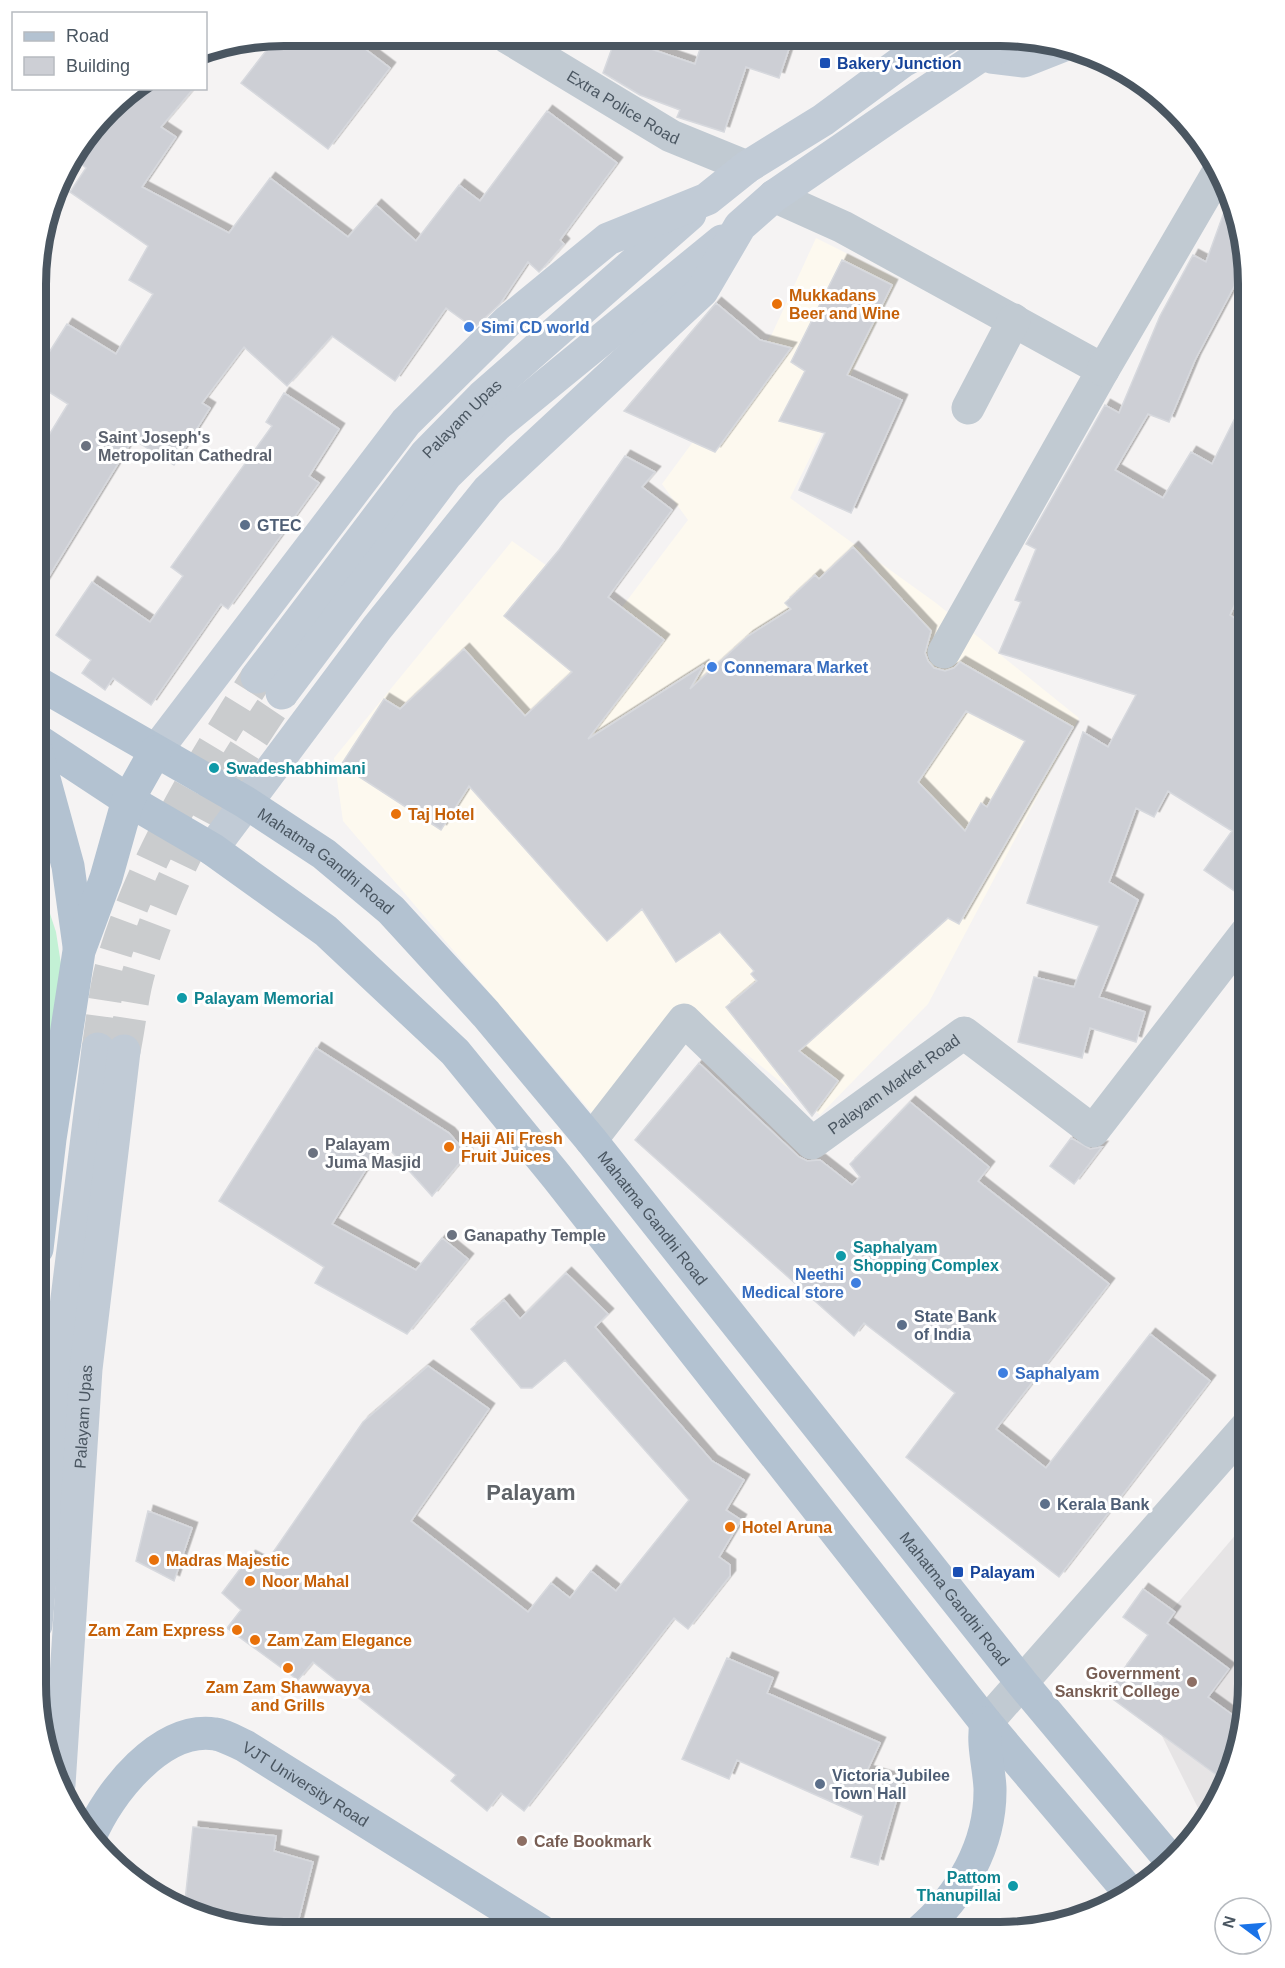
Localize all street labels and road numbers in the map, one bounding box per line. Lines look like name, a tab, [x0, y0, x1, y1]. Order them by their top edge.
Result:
street label: Extra Police Road	[564, 67, 682, 148]
street label: Palayam Upas	[419, 376, 505, 462]
street label: Mahatma Gandhi Road	[255, 805, 397, 918]
street label: Palayam Market Road	[825, 1031, 963, 1138]
street label: Mahatma Gandhi Road	[594, 1148, 711, 1288]
street label: Palayam Upas	[72, 1364, 95, 1469]
street label: Mahatma Gandhi Road	[896, 1529, 1013, 1669]
street label: VJT University Road	[239, 1738, 372, 1830]

